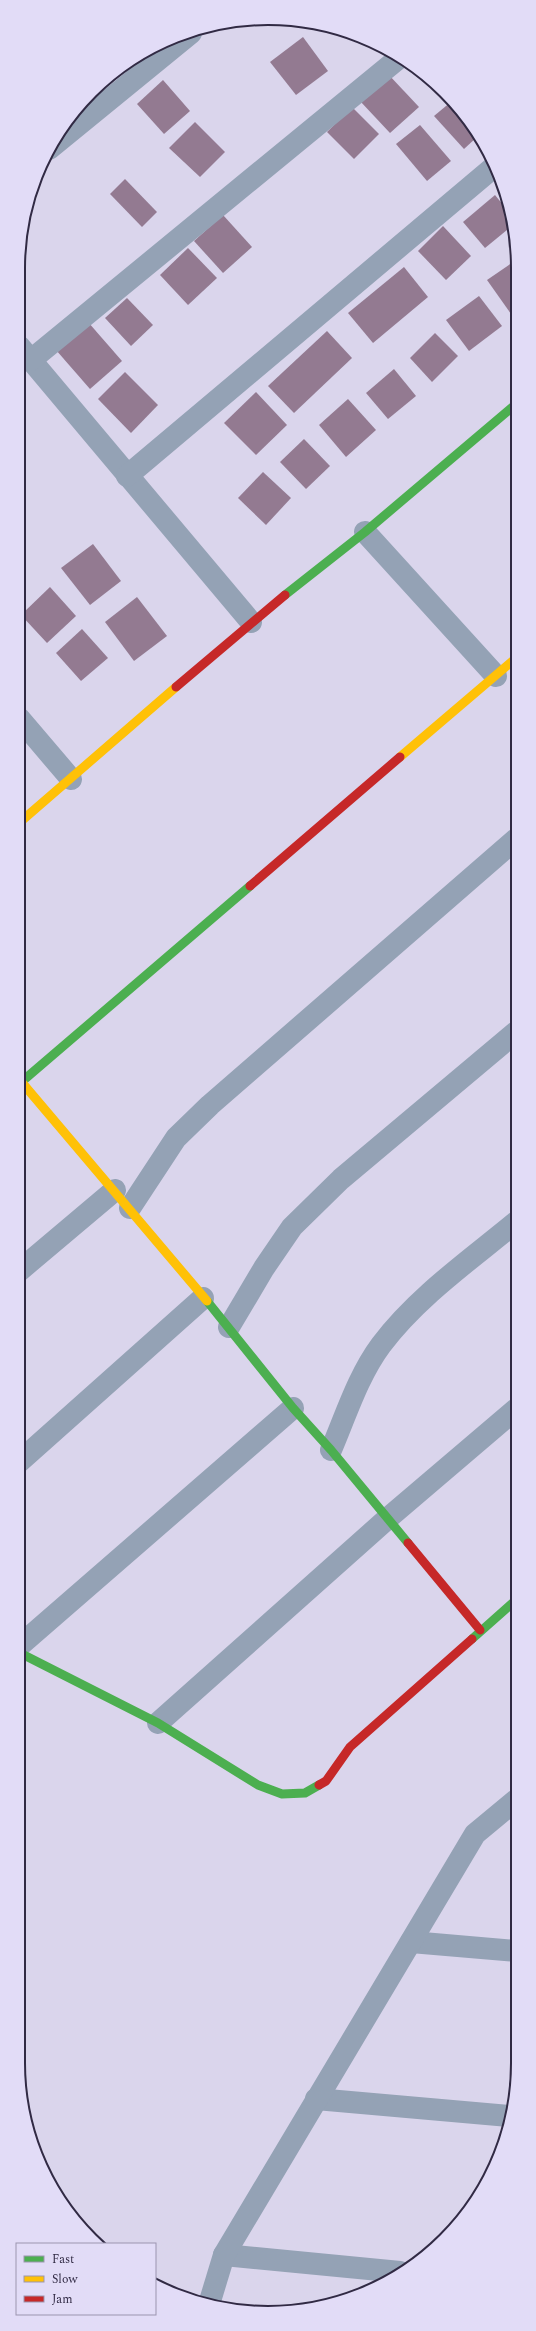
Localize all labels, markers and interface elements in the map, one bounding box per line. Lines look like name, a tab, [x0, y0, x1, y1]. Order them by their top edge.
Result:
legend	[16, 2243, 156, 2315]
text: Fast	[52, 2250, 74, 2269]
text: Slow	[52, 2270, 78, 2289]
text: Jam	[52, 2290, 73, 2309]

